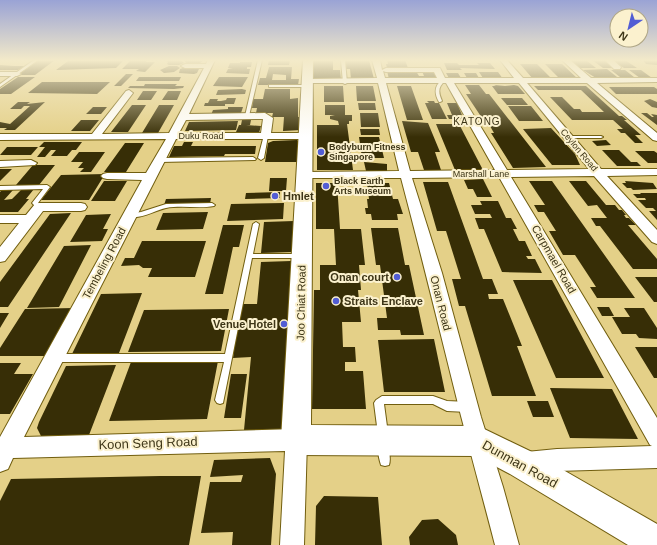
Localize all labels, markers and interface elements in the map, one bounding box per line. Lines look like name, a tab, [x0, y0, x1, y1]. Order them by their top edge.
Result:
north arrow	[609, 8, 649, 48]
text: N	[617, 29, 630, 43]
district label: KATONG	[453, 116, 501, 127]
street label: Ceylon Road	[558, 127, 600, 173]
street label: Duku Road	[178, 131, 224, 141]
place label: Bodyburn Fitness Singapore	[329, 142, 406, 162]
marker: Bodyburn Fitness Singapore	[316, 147, 326, 157]
street label: Marshall Lane	[453, 169, 509, 179]
place label: Black Earth Arts Museum	[334, 176, 391, 196]
marker: Black Earth Arts Museum	[321, 181, 331, 191]
place label: Hmlet	[283, 190, 314, 202]
marker: Hmlet	[270, 191, 280, 201]
street label: Carpmael Road	[530, 223, 578, 295]
street label: Tembeling Road	[80, 225, 128, 301]
street label: Joo Chiat Road	[294, 265, 308, 341]
place label: Onan court	[330, 271, 389, 283]
marker: Onan court	[392, 272, 402, 282]
street label: Onan Road	[428, 274, 454, 332]
place label: Straits Enclave	[344, 295, 423, 307]
marker: Straits Enclave	[331, 296, 341, 306]
place label: Venue Hotel	[213, 318, 276, 330]
marker: Venue Hotel	[279, 319, 289, 329]
street label: Koon Seng Road	[98, 434, 198, 452]
street label: Dunman Road	[480, 437, 560, 491]

